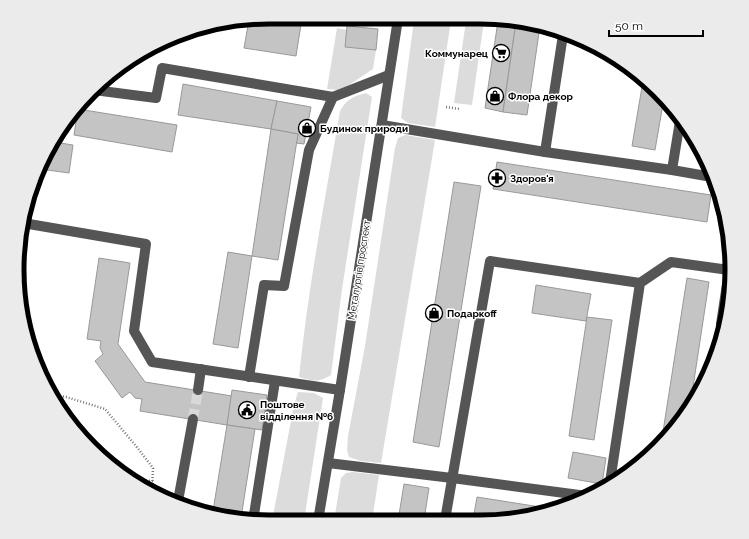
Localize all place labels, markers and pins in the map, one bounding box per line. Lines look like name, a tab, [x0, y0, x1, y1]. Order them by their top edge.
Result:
supermarket icon: Коммунарец	[491, 43, 511, 63]
place label: Коммунарец	[425, 48, 488, 59]
shop icon: Флора декор	[485, 86, 505, 106]
place label: Флора декор	[508, 91, 574, 102]
shop icon: Будинок природи	[297, 118, 317, 138]
place label: Будинок природи	[320, 123, 408, 134]
pharmacy icon: Здоров'я	[487, 168, 507, 188]
place label: Здоров'я	[510, 173, 554, 184]
shop icon: Подаркоff	[424, 303, 444, 323]
place label: Подаркоff	[447, 308, 497, 319]
place label: Поштове відділення №6	[260, 399, 333, 422]
public building icon: Поштове відділення №6	[237, 400, 257, 420]

